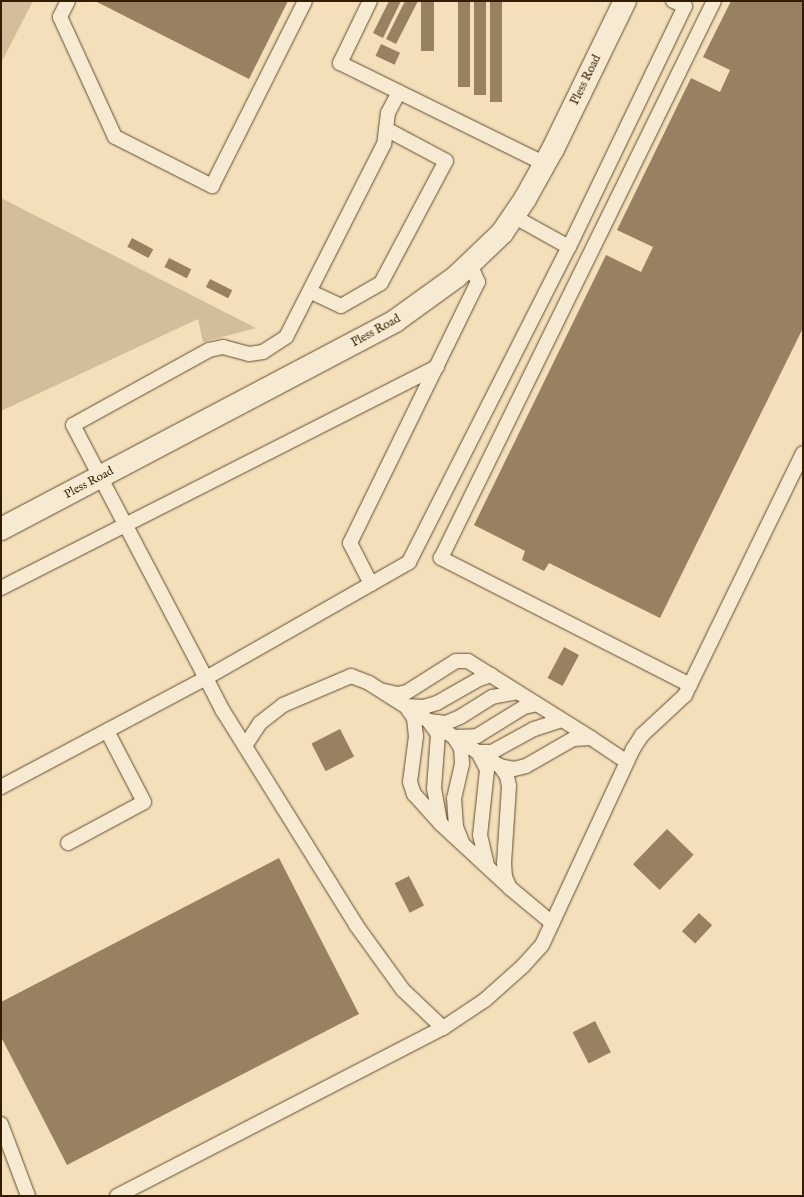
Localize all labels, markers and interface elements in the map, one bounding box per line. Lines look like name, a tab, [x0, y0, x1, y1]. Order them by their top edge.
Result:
street label: Pless Road	[568, 53, 604, 107]
street label: Pless Road	[349, 312, 403, 350]
street label: Pless Road	[62, 464, 116, 502]

